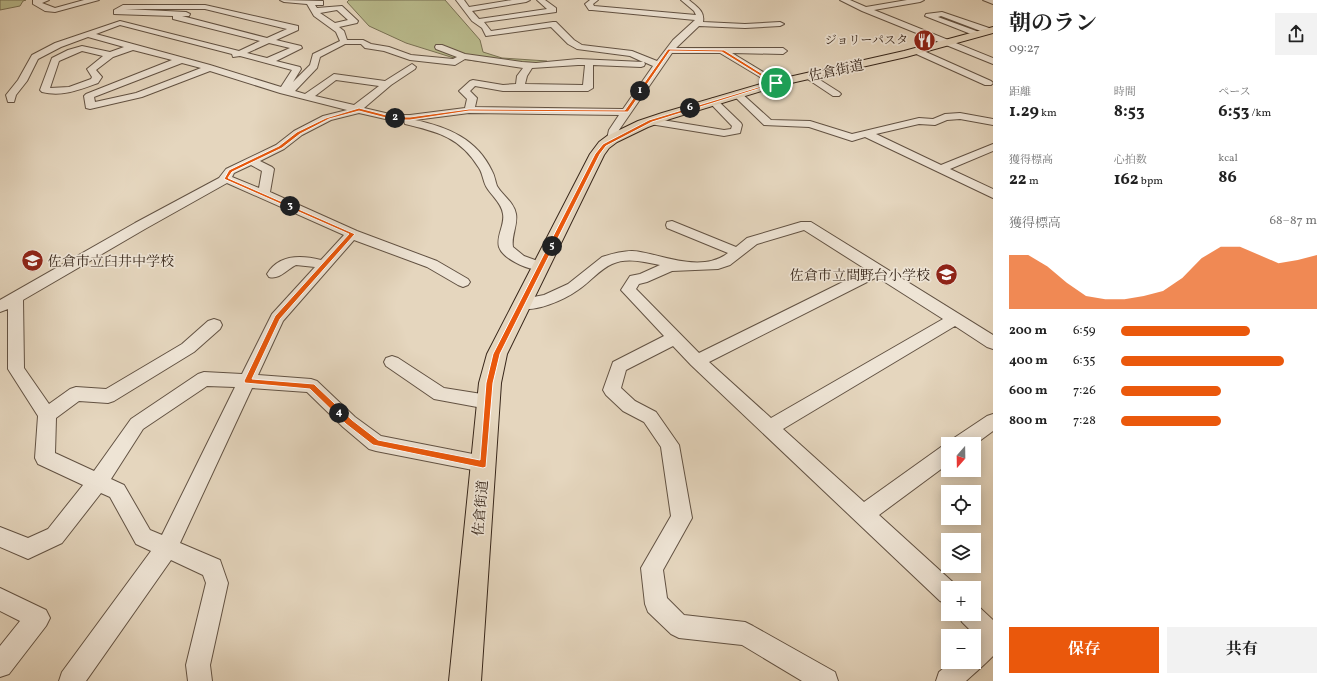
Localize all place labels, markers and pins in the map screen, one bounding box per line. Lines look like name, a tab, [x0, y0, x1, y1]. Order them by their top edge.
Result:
restaurant icon: ジョリーパスタ	[911, 27, 937, 53]
place label: ジョリーパスタ	[825, 33, 908, 49]
pin	[759, 66, 793, 100]
pin: 1	[630, 81, 650, 101]
pin: 6	[680, 98, 700, 118]
pin: 2	[385, 108, 405, 128]
pin: 3	[280, 196, 300, 216]
pin: 5	[542, 236, 562, 256]
school or university icon: 佐倉市立臼井中学校	[19, 248, 45, 274]
place label: 佐倉市立臼井中学校	[48, 253, 174, 272]
school or university icon: 佐倉市立間野台小学校	[933, 262, 959, 288]
place label: 佐倉市立間野台小学校	[790, 267, 930, 286]
pin: 4	[329, 403, 349, 423]

